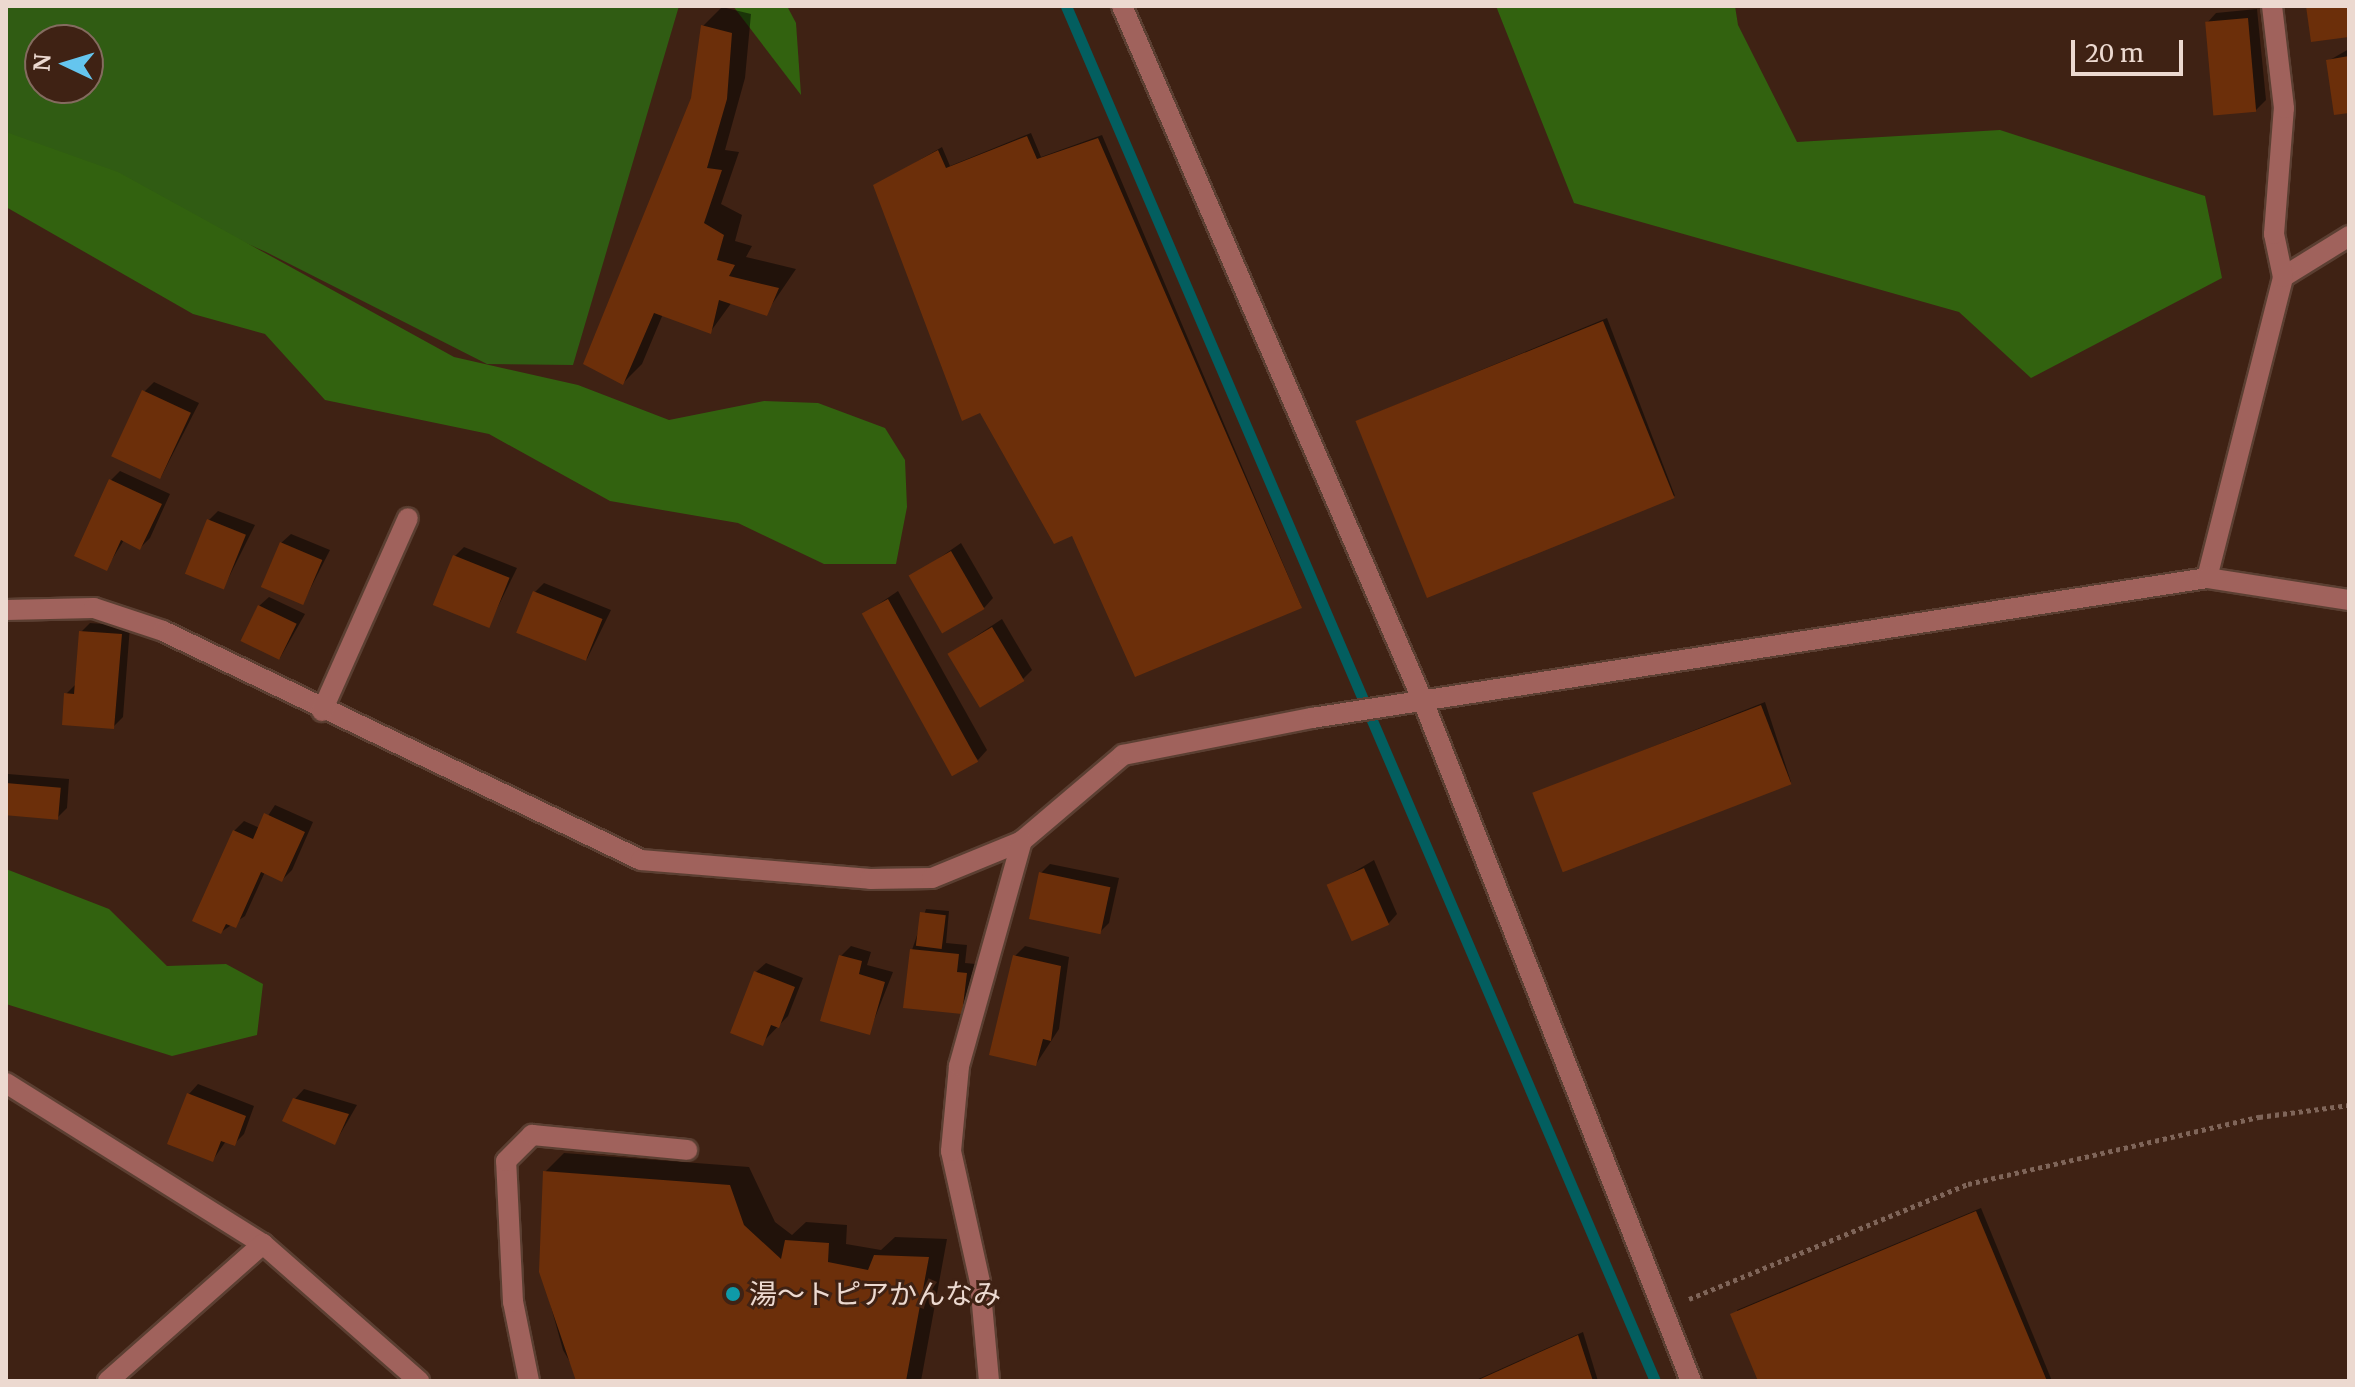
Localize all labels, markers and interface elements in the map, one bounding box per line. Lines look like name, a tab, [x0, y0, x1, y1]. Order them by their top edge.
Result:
north arrow	[24, 24, 104, 104]
scale bar	[2075, 24, 2187, 74]
text: 20 m	[2085, 38, 2144, 69]
text: N	[27, 53, 57, 72]
place label: 湯～トピアかんなみ	[749, 1277, 1001, 1311]
marker: 湯～トピアかんなみ	[724, 1285, 742, 1303]

